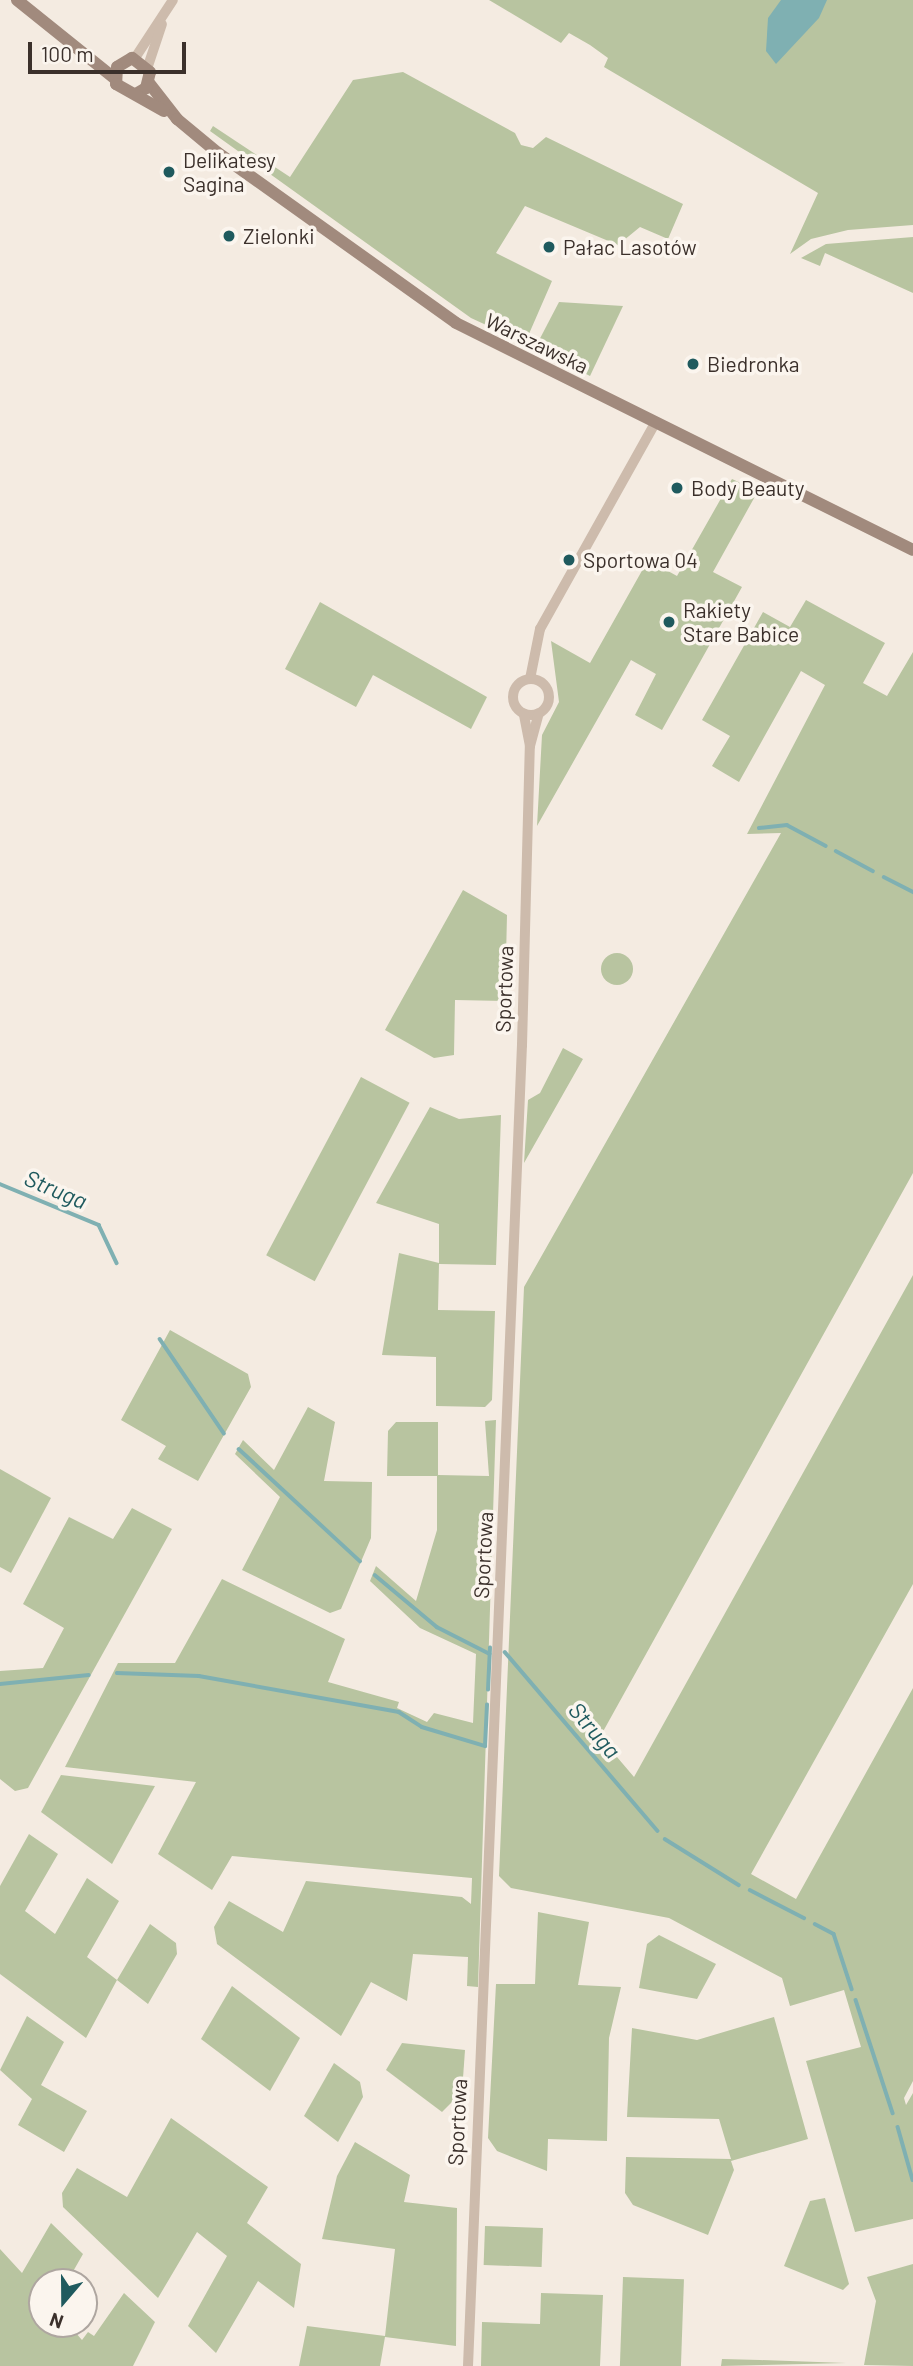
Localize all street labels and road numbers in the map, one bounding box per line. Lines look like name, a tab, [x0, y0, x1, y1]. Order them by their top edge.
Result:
street label: Warszawska	[481, 307, 593, 379]
street label: Sportowa	[490, 945, 518, 1033]
street label: Sportowa	[468, 1511, 498, 1599]
street label: Sportowa	[442, 2078, 472, 2166]

